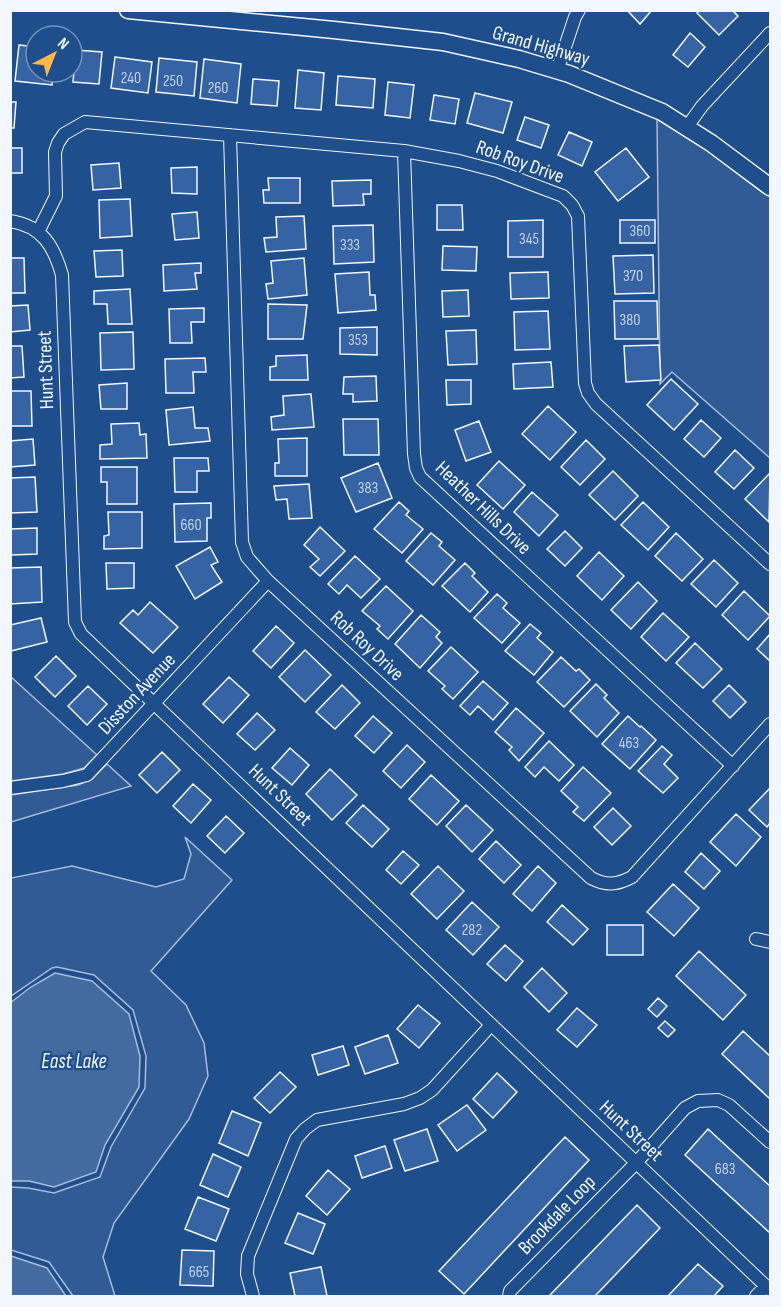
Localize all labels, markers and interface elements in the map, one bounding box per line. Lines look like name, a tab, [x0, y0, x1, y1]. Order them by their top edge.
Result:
street label: Grand Highway	[490, 21, 593, 71]
north arrow	[24, 24, 84, 84]
text: N	[54, 34, 73, 54]
house number: 240	[121, 69, 141, 88]
house number: 250	[163, 72, 183, 91]
house number: 260	[208, 79, 228, 98]
street label: Rob Roy Drive	[473, 135, 567, 189]
house number: 360	[630, 222, 650, 241]
house number: 345	[519, 230, 539, 249]
house number: 333	[340, 236, 360, 255]
house number: 370	[623, 267, 643, 286]
house number: 380	[620, 311, 640, 330]
street label: Hunt Street	[33, 330, 59, 410]
house number: 353	[348, 331, 368, 350]
street label: Heather Hills Drive	[430, 456, 536, 560]
house number: 383	[358, 479, 378, 498]
house number: 660	[180, 516, 202, 535]
street label: Rob Roy Drive	[325, 606, 409, 686]
street label: Disston Avenue	[93, 648, 181, 740]
house number: 463	[619, 734, 639, 753]
street label: Hunt Street	[243, 759, 317, 831]
house number: 282	[462, 921, 482, 940]
water label: East Lake	[41, 1049, 107, 1074]
street label: Hunt Street	[594, 1095, 668, 1167]
house number: 683	[715, 1160, 735, 1179]
street label: Brookdale Loop	[513, 1170, 601, 1260]
house number: 665	[189, 1263, 209, 1282]

